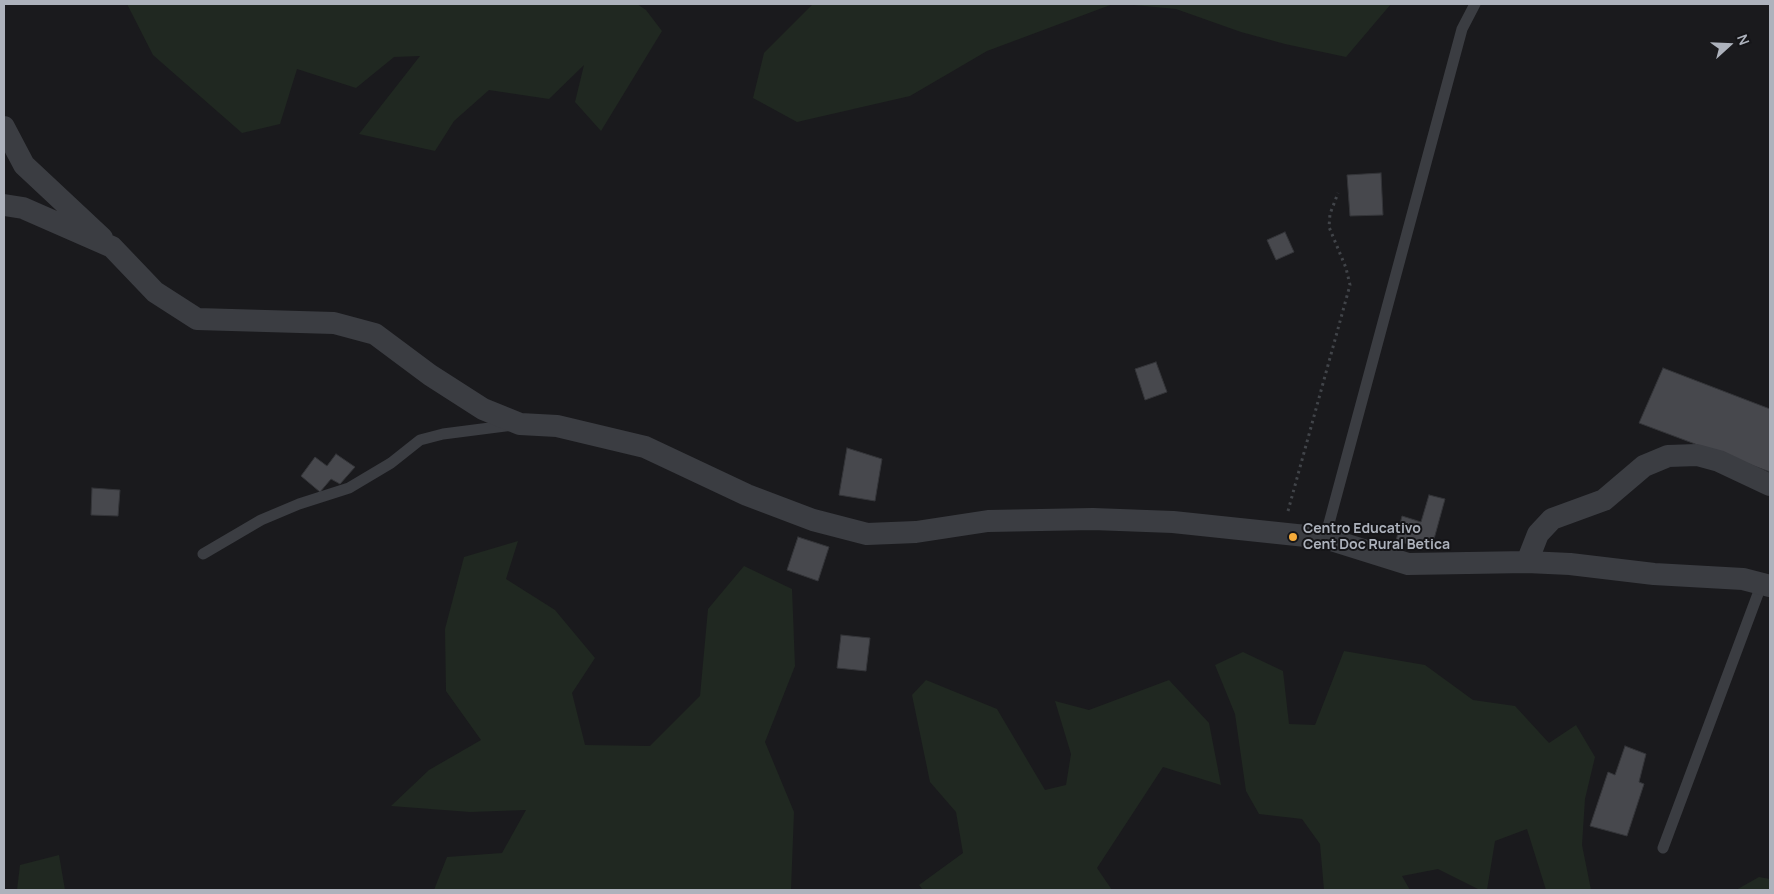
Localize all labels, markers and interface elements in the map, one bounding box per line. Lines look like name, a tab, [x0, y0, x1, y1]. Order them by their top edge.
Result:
north arrow	[1704, 20, 1754, 70]
text: N	[1733, 32, 1754, 48]
place label: Centro Educativo Cent Doc Rural Betica	[1303, 521, 1450, 554]
marker: Centro Educativo Cent Doc Rural Betica	[1287, 531, 1299, 543]

